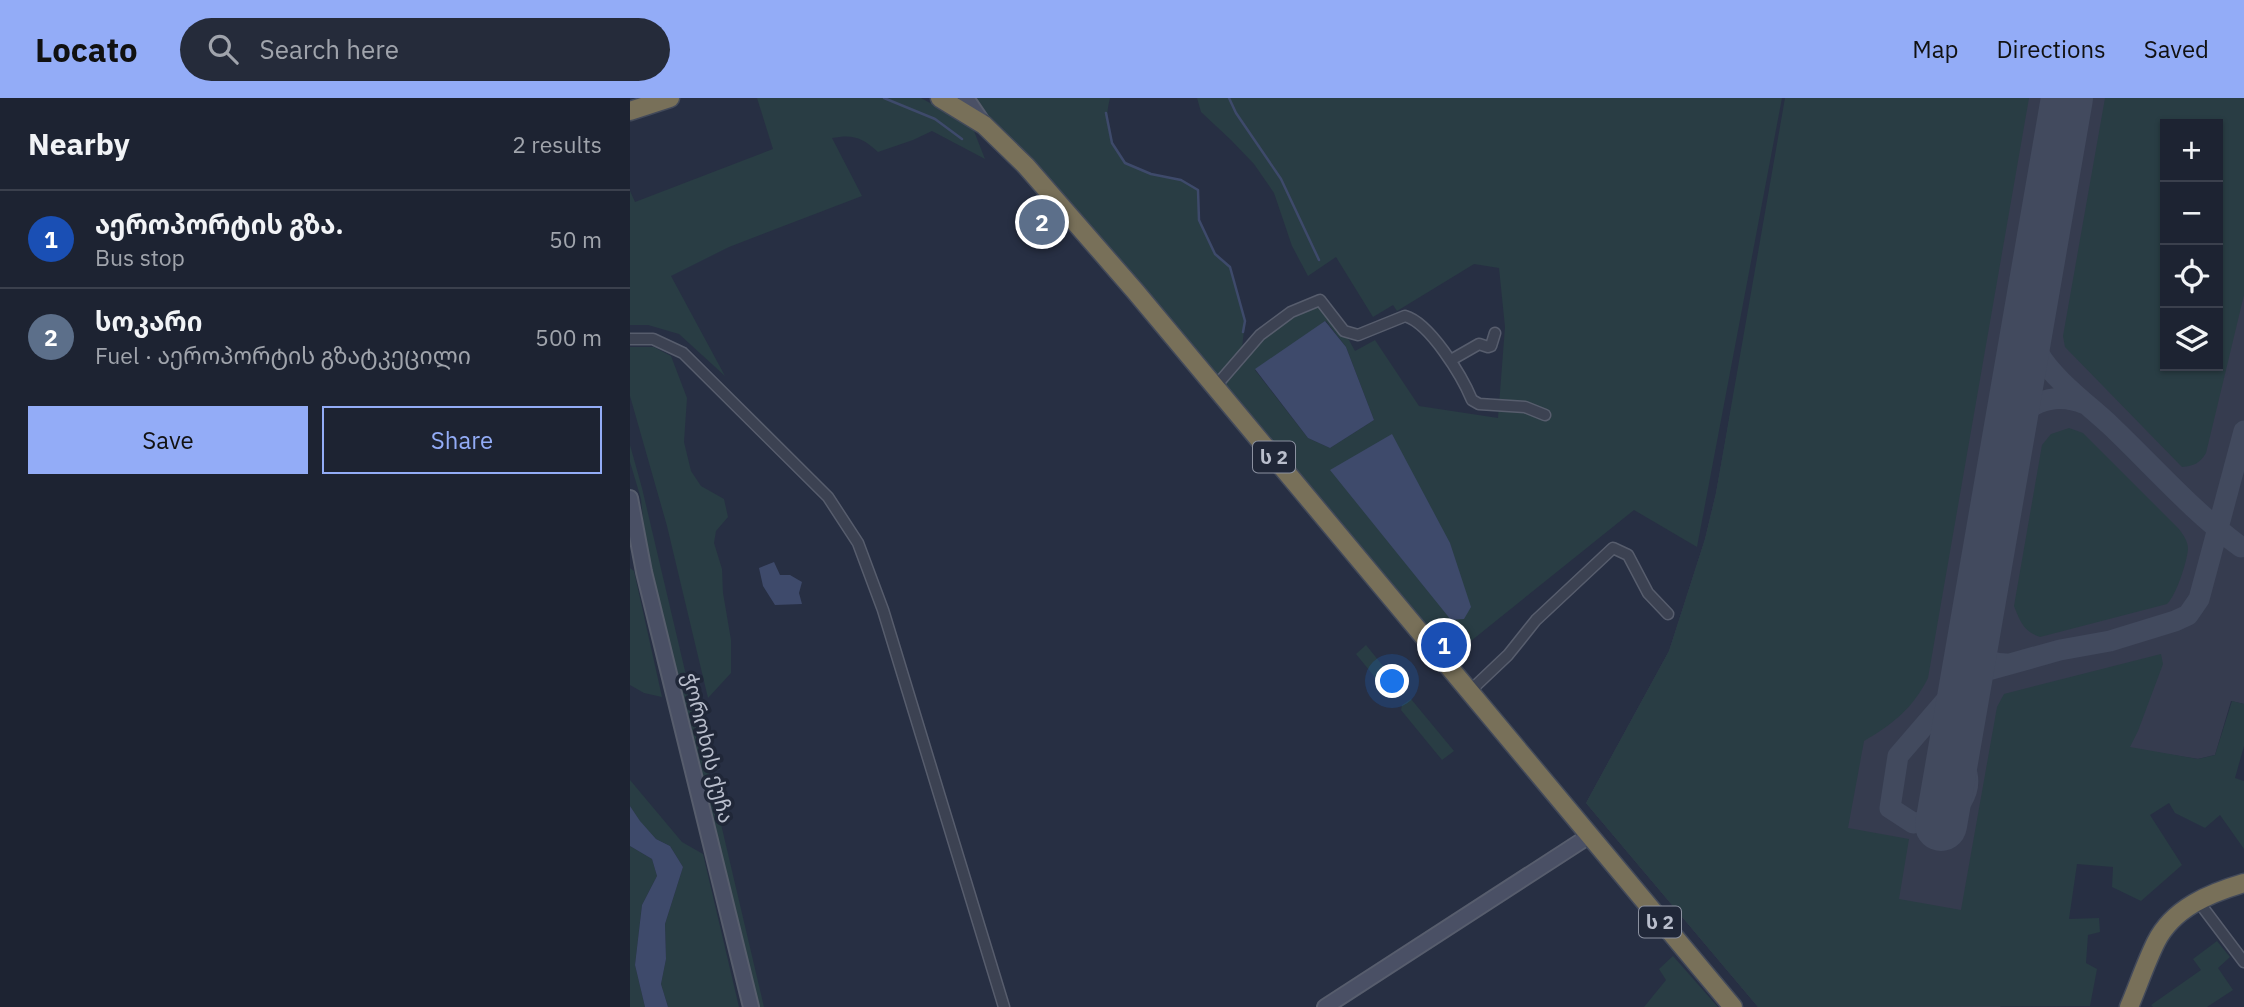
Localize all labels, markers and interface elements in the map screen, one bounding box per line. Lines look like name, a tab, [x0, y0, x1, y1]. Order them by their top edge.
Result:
search box	[180, 18, 670, 81]
text: Locato	[35, 28, 138, 71]
icon: search	[204, 30, 242, 68]
text: Search here	[260, 32, 399, 66]
text: Map	[1912, 33, 1958, 65]
text: Directions	[1996, 33, 2106, 65]
text: Saved	[2144, 33, 2209, 65]
map controls	[2160, 119, 2223, 371]
button: +	[2160, 119, 2223, 182]
text: Nearby	[28, 124, 130, 163]
text: 2 results	[512, 129, 602, 159]
button: −	[2160, 182, 2223, 245]
pin: 2	[1019, 196, 1065, 248]
text: აეროპორტის გზა.	[95, 207, 344, 241]
text: 1	[44, 224, 58, 254]
text: 50 m	[549, 224, 602, 254]
text: Bus stop	[95, 242, 185, 272]
button: locate	[2160, 245, 2223, 308]
text: სოკარი	[95, 304, 202, 338]
button: layers	[2160, 308, 2223, 371]
text: 2	[44, 322, 58, 352]
text: 500 m	[535, 322, 602, 352]
text: Fuel · აეროპორტის გზატკეცილი	[95, 340, 471, 370]
button: Save	[28, 406, 308, 474]
button: Share	[322, 406, 602, 474]
road number: ს 2	[1253, 442, 1295, 472]
pin: 1	[1421, 619, 1467, 671]
your location	[1375, 664, 1409, 698]
street label: ჭოროხის ქუჩა	[677, 670, 741, 826]
road number: ს 2	[1639, 906, 1681, 937]

